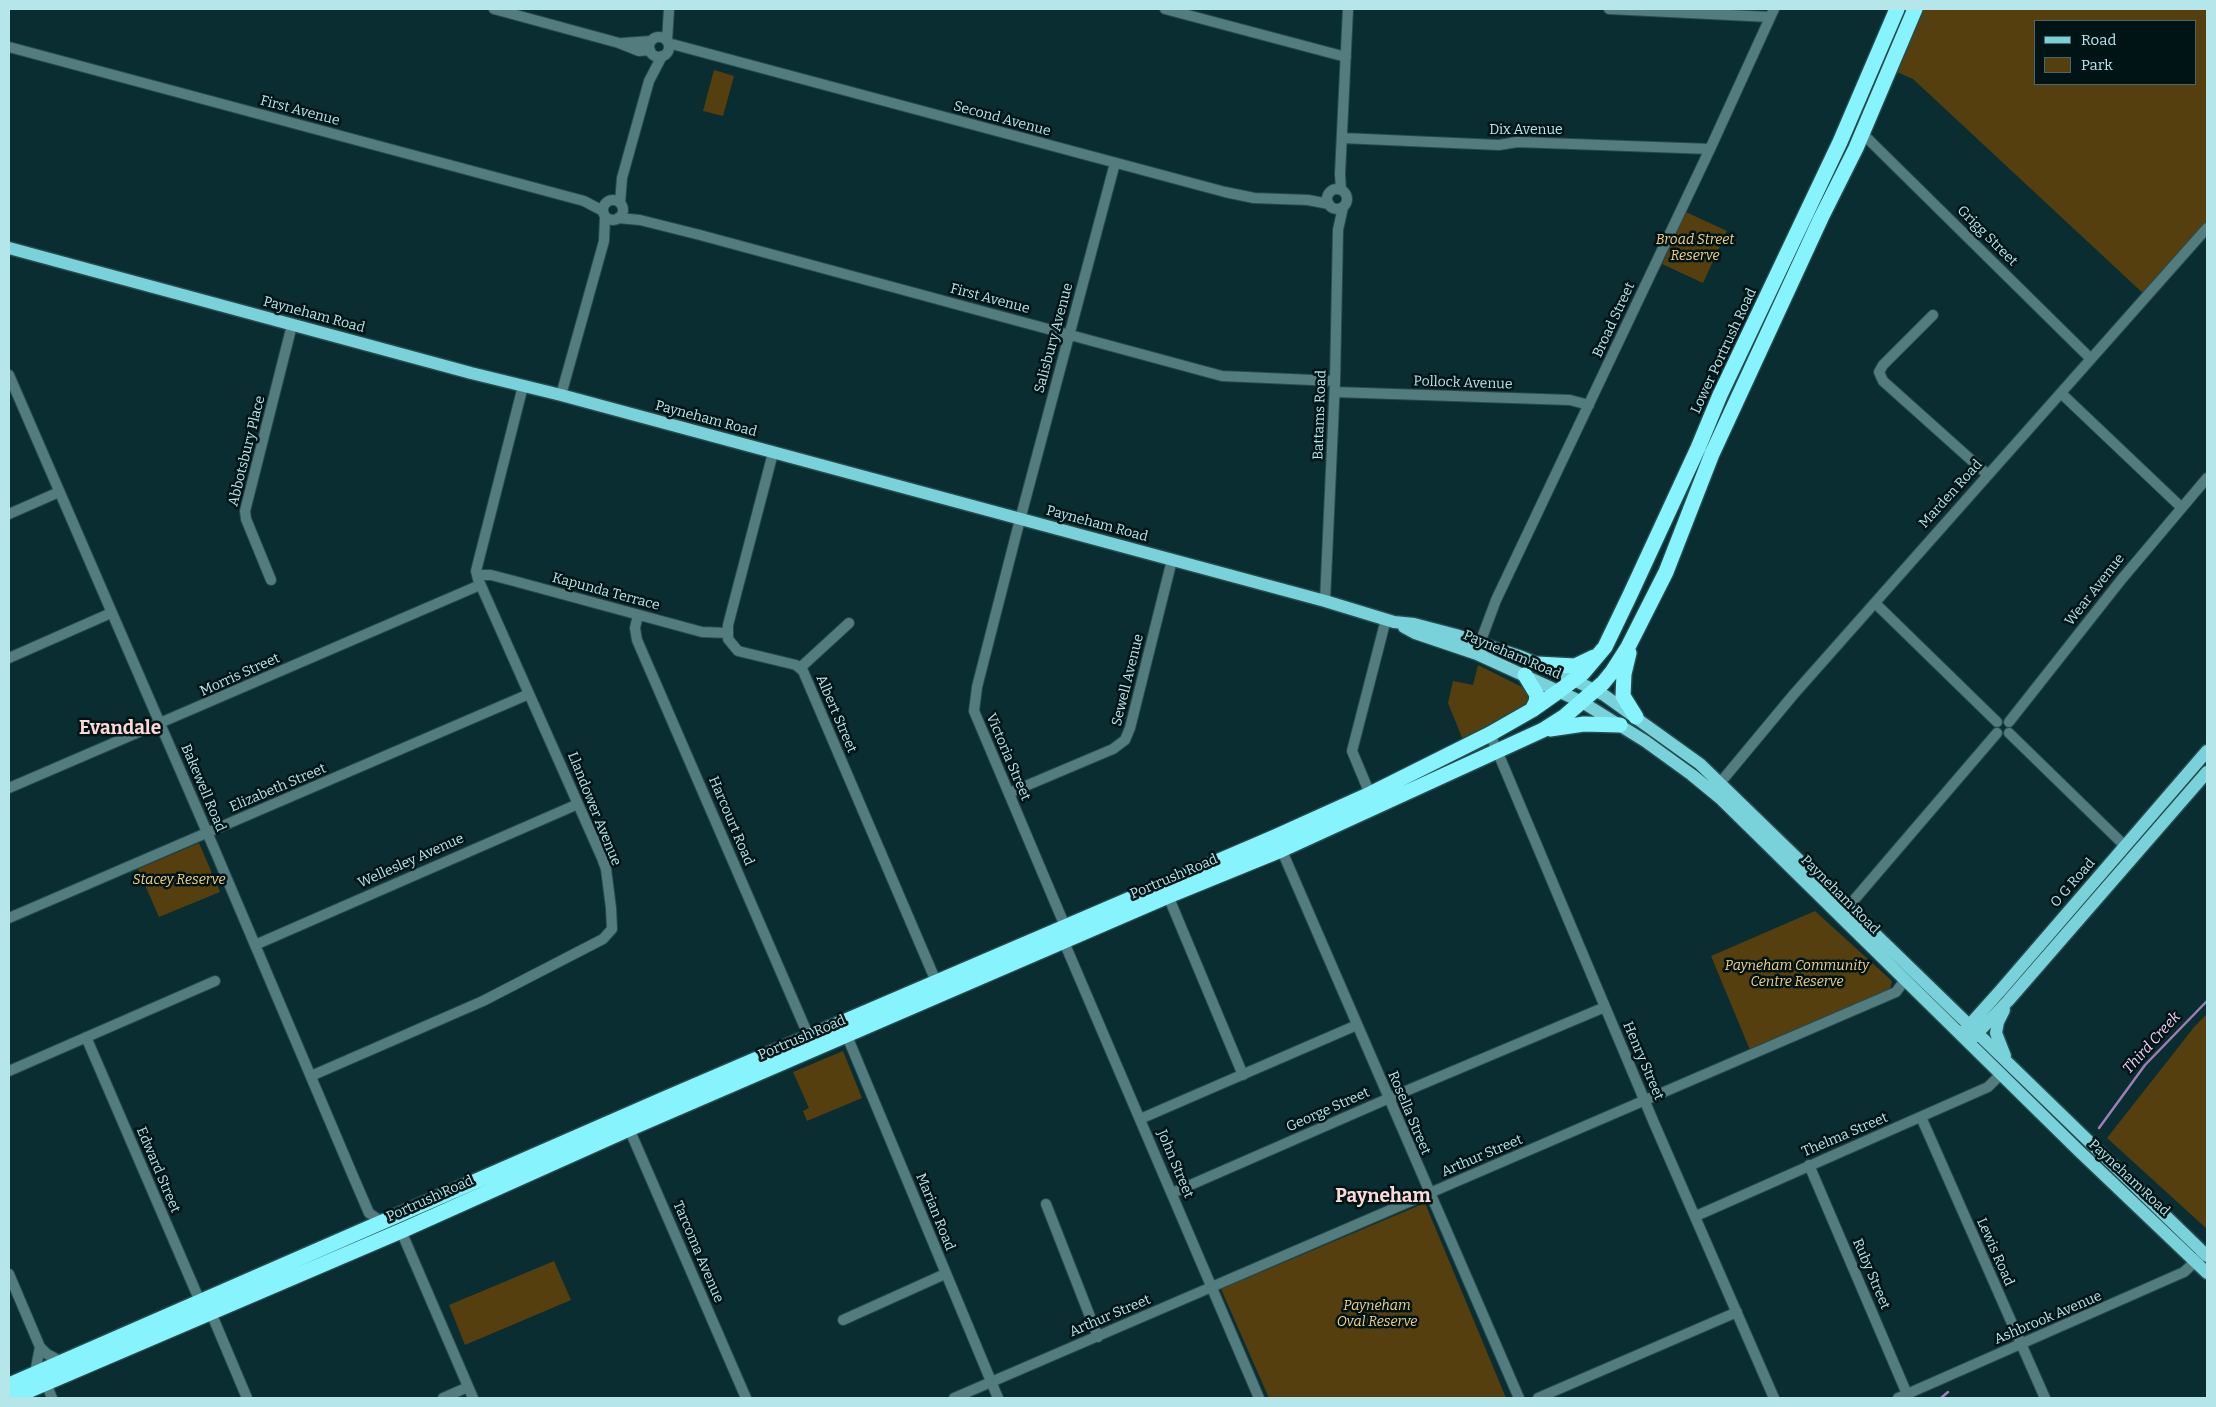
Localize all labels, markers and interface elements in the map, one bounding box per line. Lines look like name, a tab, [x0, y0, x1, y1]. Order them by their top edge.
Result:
legend	[2034, 20, 2196, 85]
text: Road	[2081, 31, 2116, 49]
text: Park	[2081, 56, 2113, 74]
street label: First Avenue	[258, 92, 342, 130]
street label: Second Avenue	[952, 98, 1052, 140]
street label: Dix Avenue	[1489, 122, 1563, 138]
street label: Grigg Street	[1953, 202, 2021, 270]
park label: Broad Street Reserve	[1656, 232, 1734, 264]
street label: First Avenue	[948, 280, 1032, 318]
street label: Broad Street	[1589, 280, 1639, 360]
street label: Salisbury Avenue	[1031, 281, 1077, 395]
street label: Lower Portrush Road	[1688, 286, 1760, 416]
street label: Payneham Road	[261, 293, 367, 337]
street label: Battams Road	[1310, 370, 1330, 460]
street label: Pollock Avenue	[1413, 373, 1513, 393]
street label: Abbotsbury Place	[225, 394, 269, 508]
street label: Payneham Road	[653, 397, 759, 441]
street label: Marden Road	[1916, 456, 1986, 532]
street label: Payneham Road	[1044, 502, 1150, 546]
street label: Wear Avenue	[2062, 551, 2128, 629]
street label: Kapunda Terrace	[550, 570, 662, 614]
street label: Payneham Road	[1461, 627, 1563, 683]
street label: Sewell Avenue	[1108, 632, 1148, 728]
street label: Morris Street	[198, 650, 282, 700]
street label: Albert Street	[812, 672, 860, 756]
street label: Victoria Street	[982, 711, 1034, 803]
district label: Evandale	[79, 718, 161, 740]
street label: Bakewell Road	[177, 742, 229, 834]
street label: Llandower Avenue	[564, 750, 624, 868]
street label: Elizabeth Street	[227, 760, 329, 816]
street label: Harcourt Road	[705, 774, 757, 868]
street label: Wellesley Avenue	[355, 830, 467, 892]
street label: Portrush Road	[1128, 851, 1220, 903]
street label: Payneham Road	[1797, 852, 1883, 938]
street label: O G Road	[2047, 855, 2099, 911]
park label: Stacey Reserve	[133, 872, 225, 888]
park label: Payneham Community Centre Reserve	[1725, 958, 1869, 990]
water label: Third Creek	[2120, 1008, 2184, 1078]
street label: Portrush Road	[756, 1012, 848, 1064]
street label: Henry Street	[1619, 1019, 1667, 1103]
street label: Rosella Street	[1384, 1069, 1434, 1157]
street label: George Street	[1284, 1084, 1372, 1136]
street label: Thelma Street	[1799, 1109, 1891, 1161]
street label: Edward Street	[132, 1125, 184, 1215]
street label: John Street	[1153, 1127, 1197, 1201]
street label: Arthur Street	[1439, 1131, 1525, 1181]
street label: Payneham Road	[2085, 1136, 2173, 1220]
street label: Marian Road	[912, 1171, 958, 1253]
street label: Portrush Road	[384, 1172, 476, 1226]
district label: Payneham	[1335, 1186, 1431, 1208]
street label: Tarcoma Avenue	[669, 1199, 727, 1305]
street label: Lewis Road	[1973, 1215, 2017, 1289]
street label: Ruby Street	[1849, 1236, 1893, 1312]
street label: Ashbrook Avenue	[1992, 1288, 2104, 1348]
street label: Arthur Street	[1067, 1291, 1153, 1341]
park label: Payneham Oval Reserve	[1337, 1298, 1417, 1330]

